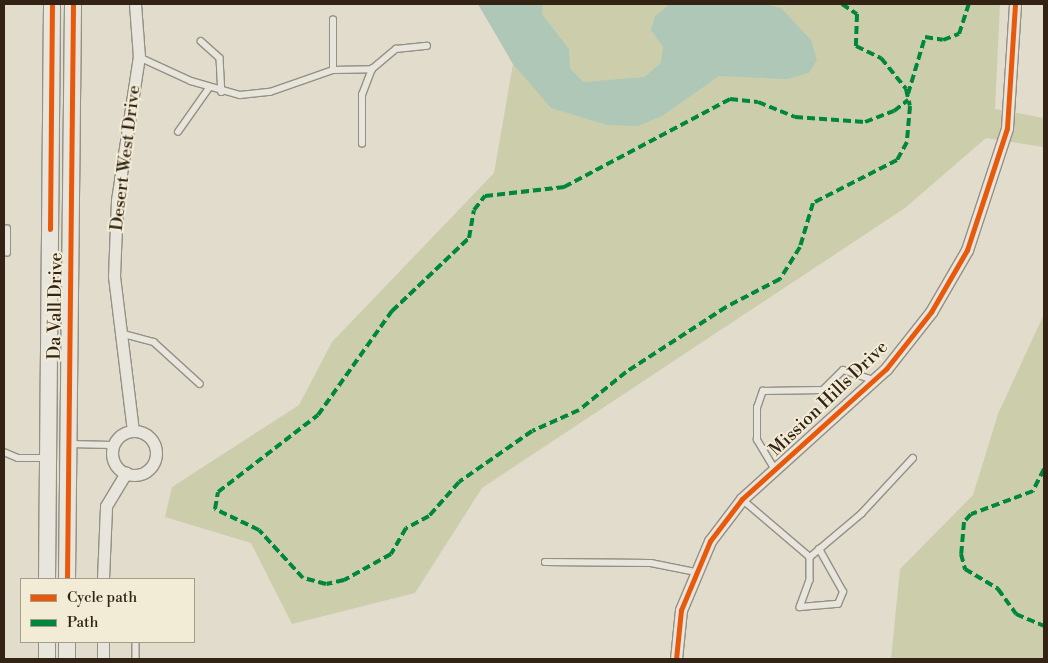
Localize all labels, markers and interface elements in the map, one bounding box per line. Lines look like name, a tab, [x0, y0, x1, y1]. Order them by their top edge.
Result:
street label: Desert West Drive	[106, 84, 146, 232]
street label: Da Vall Drive	[44, 252, 68, 360]
street label: Mission Hills Drive	[765, 337, 893, 461]
legend	[20, 578, 195, 643]
text: Cycle path	[67, 588, 137, 607]
text: Path	[67, 613, 99, 632]

